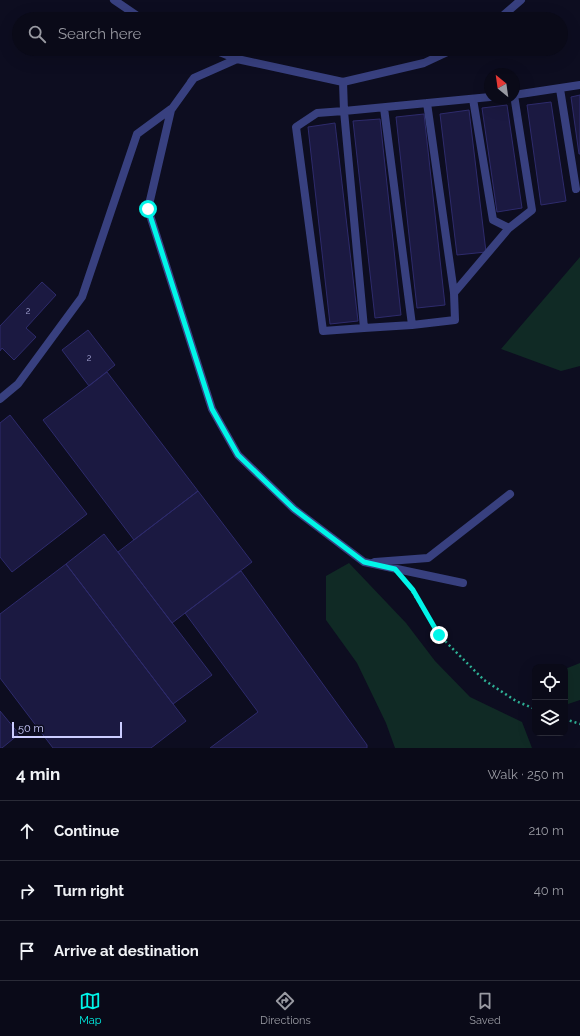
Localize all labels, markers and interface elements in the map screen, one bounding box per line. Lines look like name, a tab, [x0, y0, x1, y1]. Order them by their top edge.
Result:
search box	[12, 12, 568, 56]
icon: search	[26, 23, 48, 45]
text: Search here	[58, 25, 141, 43]
north arrow	[484, 68, 520, 104]
route start	[139, 200, 157, 218]
house number: 2	[26, 306, 31, 316]
house number: 2	[87, 353, 92, 363]
route end	[430, 626, 448, 644]
map controls	[532, 664, 568, 736]
button: locate	[532, 664, 568, 700]
button: layers	[532, 700, 568, 736]
scale bar	[12, 720, 122, 739]
text: 50 m	[18, 722, 44, 735]
text: 4 min	[16, 764, 60, 784]
text: Walk · 250 m	[487, 767, 564, 782]
icon: ahead	[16, 820, 38, 842]
text: Continue	[54, 822, 119, 840]
text: 210 m	[528, 823, 564, 838]
icon: right	[16, 880, 38, 902]
text: Turn right	[54, 882, 124, 900]
text: 40 m	[534, 883, 564, 898]
icon: arrive	[16, 940, 38, 962]
text: Arrive at destination	[54, 942, 199, 960]
tab: Map	[79, 990, 102, 1027]
tab: Directions	[260, 990, 311, 1027]
tab: Saved	[469, 990, 501, 1027]

